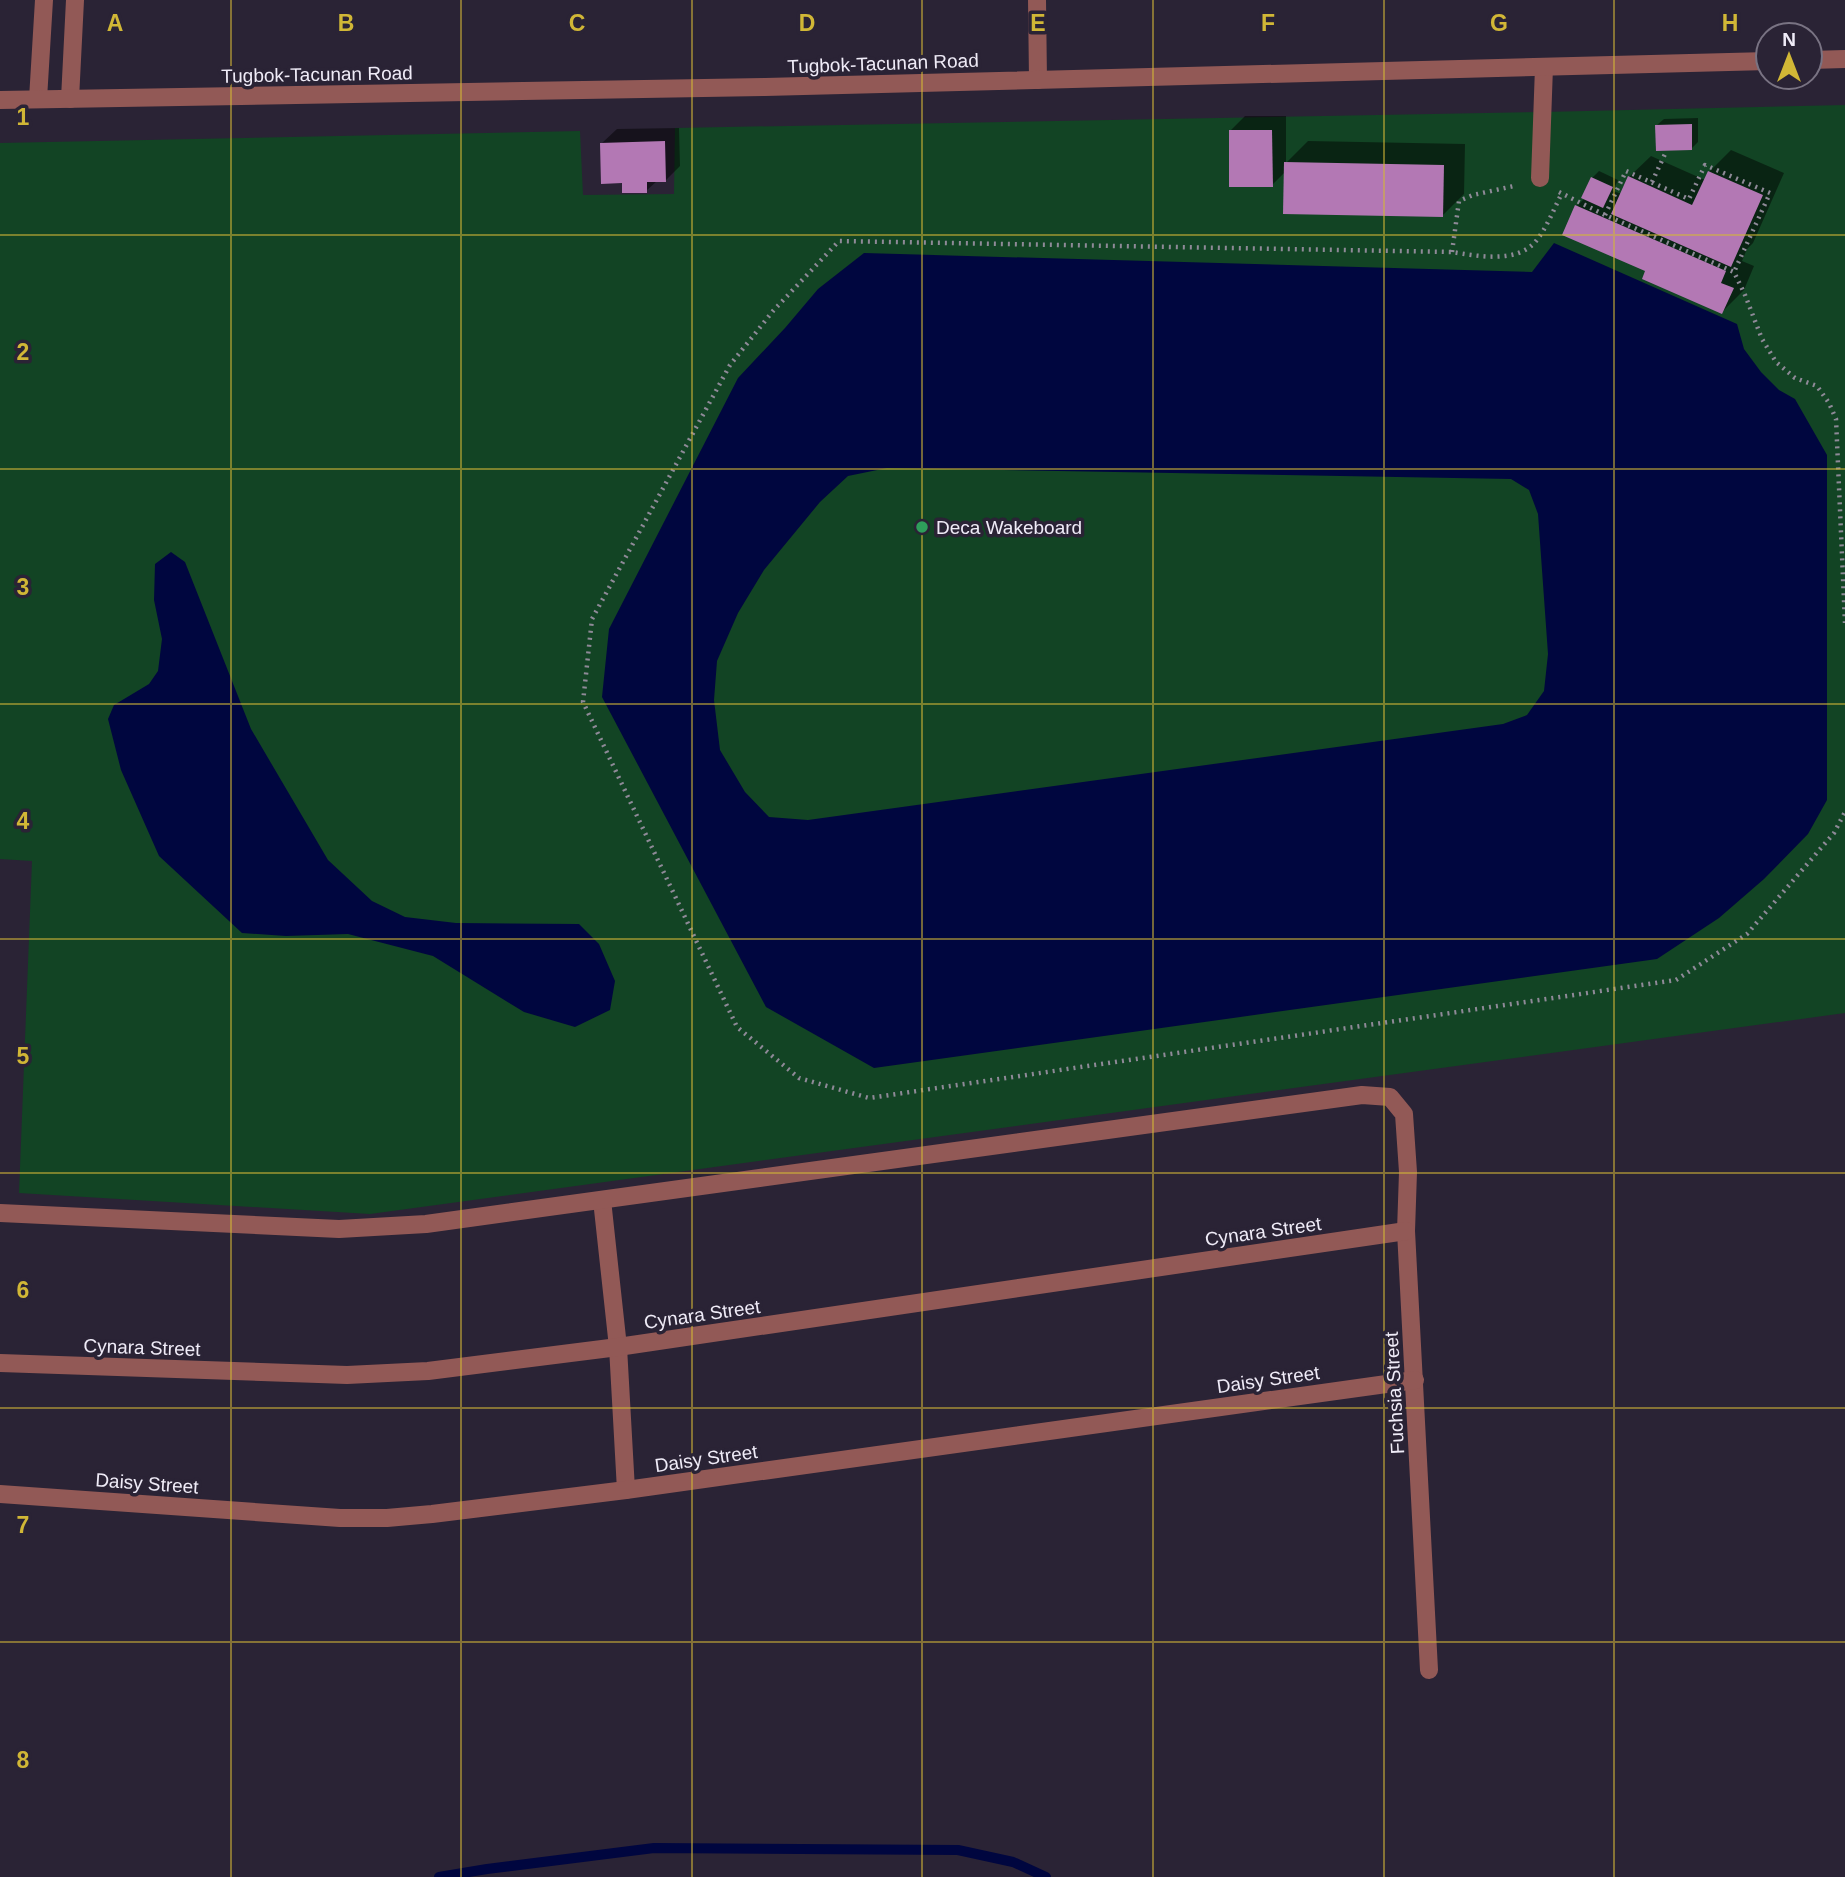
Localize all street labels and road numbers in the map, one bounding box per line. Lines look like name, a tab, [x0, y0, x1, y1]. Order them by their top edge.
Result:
street label: Tugbok-Tacunan Road	[787, 50, 979, 77]
street label: Tugbok-Tacunan Road	[221, 62, 413, 87]
street label: Cynara Street	[1204, 1213, 1323, 1250]
street label: Cynara Street	[643, 1296, 762, 1333]
street label: Fuchsia Street	[1381, 1331, 1408, 1455]
street label: Cynara Street	[83, 1335, 202, 1360]
street label: Daisy Street	[1215, 1362, 1321, 1397]
street label: Daisy Street	[653, 1441, 759, 1476]
street label: Daisy Street	[95, 1469, 200, 1498]

